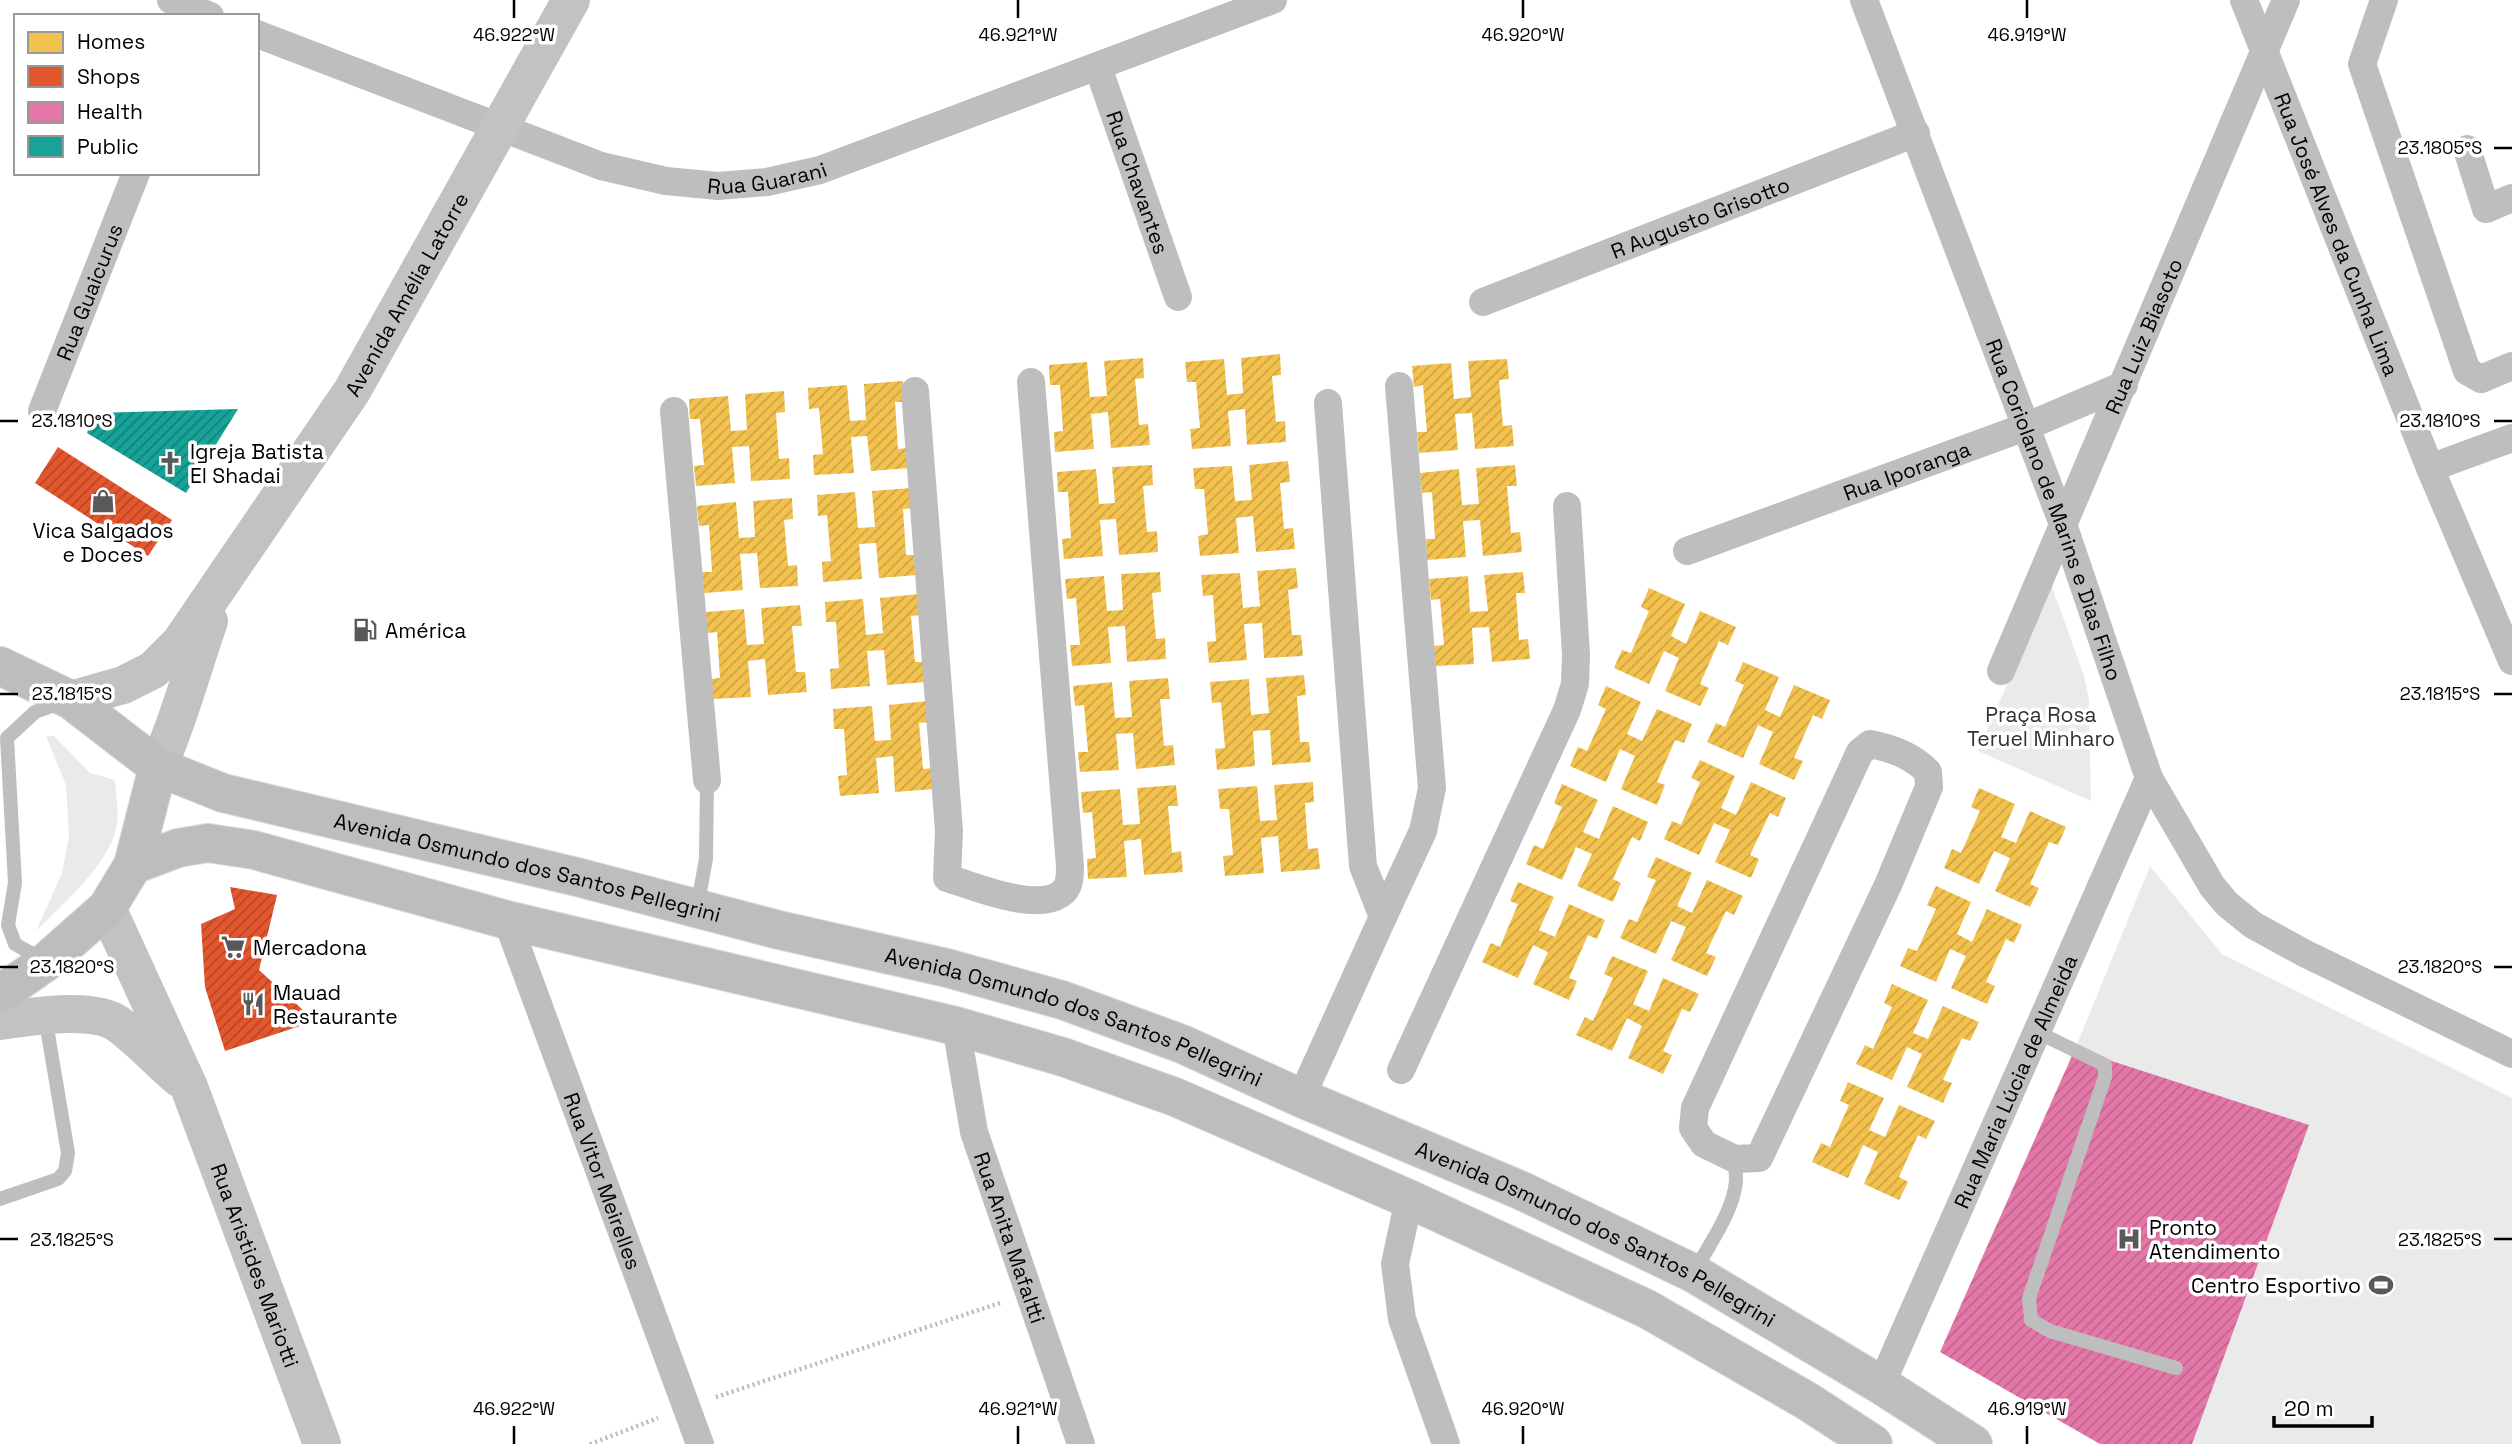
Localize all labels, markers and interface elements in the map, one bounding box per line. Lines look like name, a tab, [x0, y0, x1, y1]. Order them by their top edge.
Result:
legend	[14, 14, 259, 175]
text: 46.922°W	[473, 23, 555, 46]
text: 46.921°W	[979, 23, 1058, 46]
text: 46.920°W	[1482, 23, 1565, 46]
text: 46.919°W	[1988, 23, 2067, 46]
text: Homes	[77, 28, 145, 55]
text: Shops	[77, 63, 140, 90]
street label: Rua José Alves da Cunha Lima	[2269, 89, 2406, 380]
text: Health	[77, 98, 143, 125]
street label: Rua Chavantes	[1101, 107, 1175, 257]
text: Public	[77, 133, 139, 160]
text: 23.1805°S	[2398, 136, 2482, 159]
street label: Rua Guarani	[706, 155, 830, 200]
street label: R Augusto Grisotto	[1607, 170, 1793, 264]
street label: Avenida Amélia Latorre	[338, 187, 474, 401]
street label: Rua Guaicurus	[50, 220, 128, 364]
street label: Rua Luiz Biasoto	[2098, 254, 2188, 418]
street label: Rua Coriolano de Marins e Dias Filho	[1980, 335, 2128, 684]
text: 23.1810°S	[31, 409, 113, 432]
text: 23.1810°S	[2399, 409, 2481, 432]
street label: Rua Iporanga	[1839, 435, 1974, 506]
place label: Igreja Batista El Shadai	[190, 438, 324, 489]
church icon: Igreja Batista El Shadai	[156, 449, 184, 477]
shop icon: Vica Salgados e Doces	[89, 487, 117, 515]
place label: Vica Salgados e Doces	[32, 517, 174, 568]
fuel station icon: América	[351, 616, 379, 644]
place label: América	[385, 617, 466, 644]
text: 23.1815°S	[32, 682, 112, 705]
text: 23.1815°S	[2400, 682, 2480, 705]
park label: Praça Rosa Teruel Minharo	[1967, 701, 2115, 752]
street label: Avenida Osmundo dos Santos Pellegrini	[332, 806, 724, 928]
supermarket icon: Mercadona	[219, 933, 247, 961]
place label: Mercadona	[253, 934, 367, 961]
street label: Avenida Osmundo dos Santos Pellegrini	[882, 941, 1267, 1092]
street label: Rua Maria Lúcia de Almeida	[1947, 950, 2083, 1212]
text: 23.1820°S	[30, 955, 114, 978]
text: 23.1820°S	[2398, 955, 2482, 978]
place label: Mauad Restaurante	[273, 979, 398, 1030]
restaurant icon: Mauad Restaurante	[239, 990, 267, 1018]
street label: Rua Vitor Meirelles	[558, 1089, 648, 1273]
street label: Avenida Osmundo dos Santos Pellegrini	[1412, 1134, 1781, 1333]
street label: Rua Anita Mafaltti	[968, 1148, 1052, 1327]
street label: Rua Aristides Mariotti	[205, 1159, 306, 1371]
place label: Pronto Atendimento	[2149, 1214, 2280, 1265]
hospital icon: Pronto Atendimento	[2115, 1225, 2143, 1253]
text: 23.1825°S	[30, 1228, 114, 1251]
text: 23.1825°S	[2398, 1228, 2482, 1251]
sports icon: Centro Esportivo	[2367, 1271, 2395, 1299]
place label: Centro Esportivo	[2191, 1272, 2361, 1299]
scale bar	[2274, 1384, 2372, 1428]
text: 20 m	[2284, 1395, 2334, 1422]
text: 46.922°W	[473, 1397, 555, 1420]
text: 46.921°W	[979, 1397, 1058, 1420]
text: 46.920°W	[1482, 1397, 1565, 1420]
text: 46.919°W	[1988, 1397, 2067, 1420]

